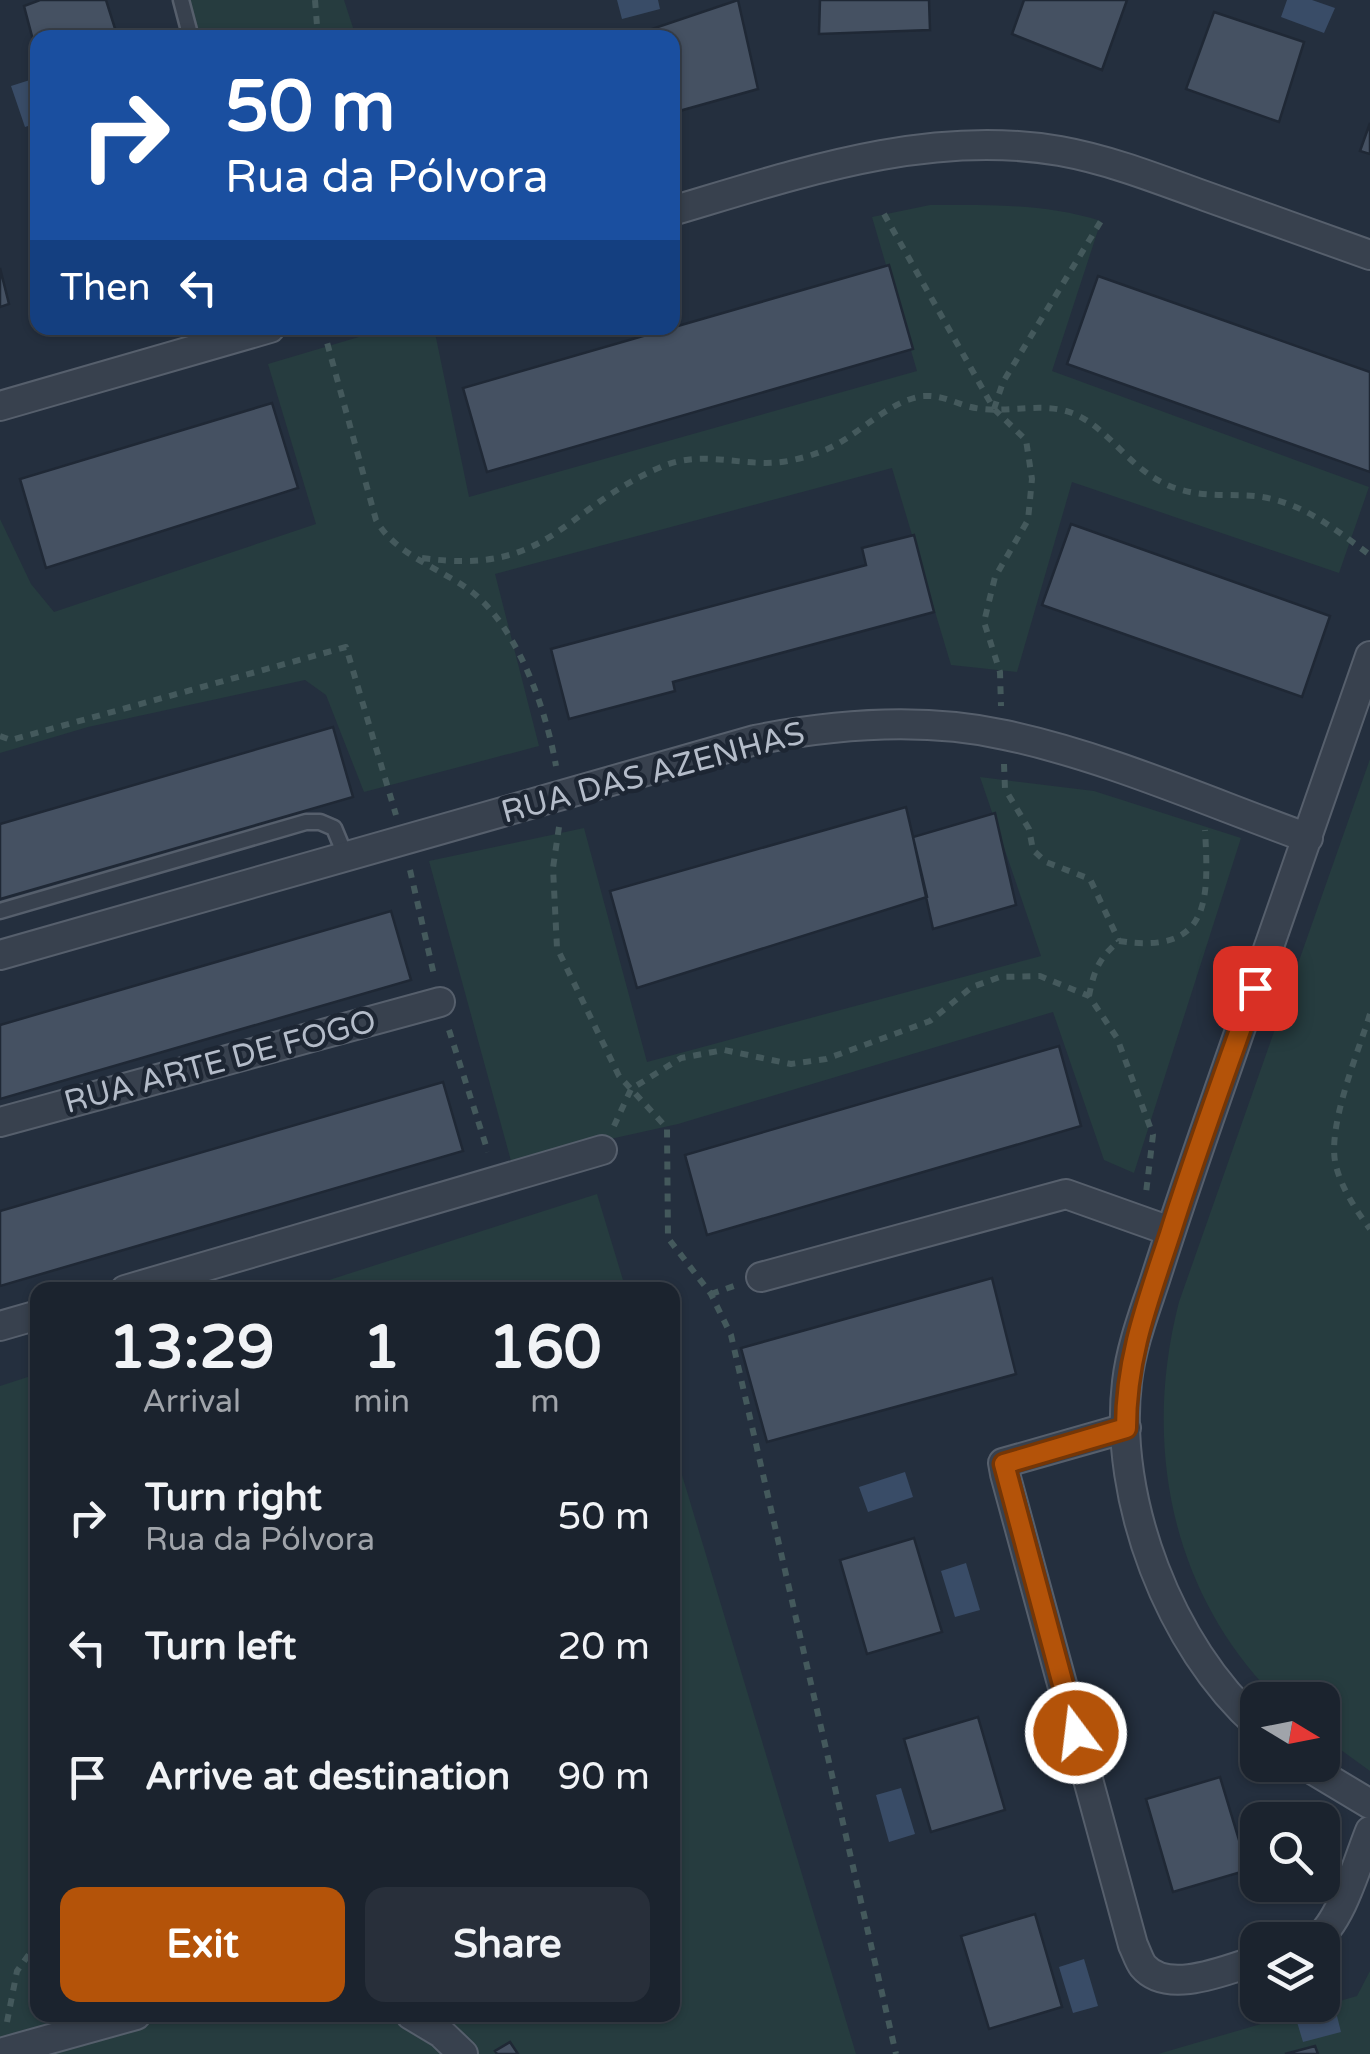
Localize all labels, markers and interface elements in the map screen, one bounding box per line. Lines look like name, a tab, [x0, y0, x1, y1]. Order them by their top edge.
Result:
text: 50 m	[225, 66, 395, 150]
icon: right	[60, 70, 190, 200]
text: Rua da Pólvora	[225, 151, 548, 205]
icon: left	[171, 260, 226, 315]
text: Then	[60, 265, 151, 311]
street label: RUA DAS AZENHAS	[497, 714, 809, 832]
pin	[1213, 946, 1298, 1031]
icon: arrive	[1228, 961, 1283, 1016]
street label: RUA ARTE DE FOGO	[60, 1002, 380, 1122]
text: 13:29	[108, 1312, 275, 1384]
text: 1	[363, 1312, 400, 1384]
text: 160	[488, 1312, 602, 1384]
text: Arrival	[142, 1383, 241, 1421]
text: min	[353, 1383, 410, 1421]
text: m	[530, 1383, 560, 1421]
text: Turn right	[145, 1475, 322, 1521]
icon: right	[60, 1490, 115, 1545]
text: 50 m	[558, 1494, 650, 1540]
text: Rua da Pólvora	[145, 1521, 375, 1559]
icon: left	[60, 1620, 115, 1675]
text: Turn left	[145, 1624, 296, 1670]
text: 20 m	[558, 1624, 650, 1670]
position arrow	[1024, 1681, 1128, 1785]
north arrow	[1240, 1682, 1340, 1782]
map controls	[1240, 1682, 1340, 2022]
icon: arrive	[60, 1750, 115, 1805]
text: Arrive at destination	[145, 1754, 510, 1800]
text: 90 m	[558, 1754, 650, 1800]
button: search	[1240, 1802, 1340, 1902]
button: Exit	[60, 1887, 345, 2002]
button: Share	[365, 1887, 650, 2002]
button: layers	[1240, 1922, 1340, 2022]

